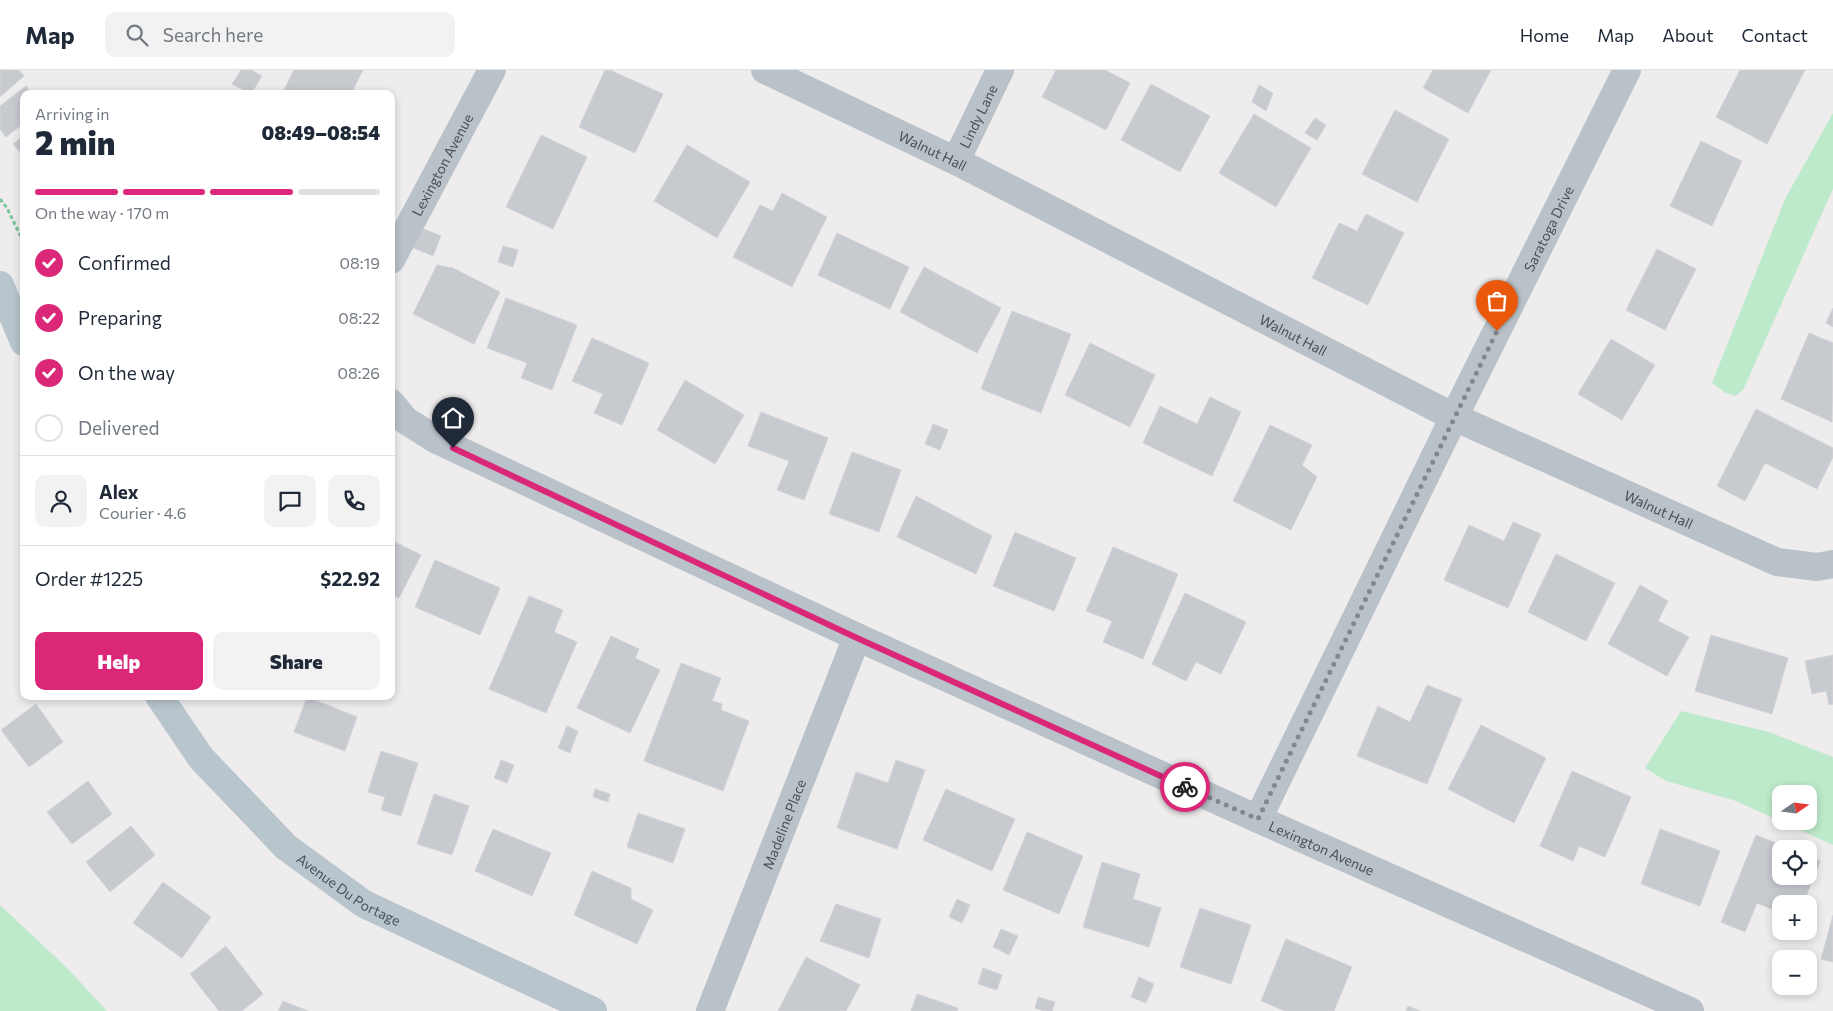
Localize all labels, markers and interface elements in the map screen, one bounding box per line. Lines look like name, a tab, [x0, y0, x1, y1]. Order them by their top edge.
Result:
search box	[105, 12, 455, 57]
text: Map	[25, 20, 75, 49]
icon: search	[123, 21, 151, 49]
text: Search here	[163, 23, 263, 46]
text: Home	[1520, 24, 1569, 46]
text: Map	[1597, 24, 1634, 46]
text: About	[1662, 24, 1714, 46]
text: Contact	[1742, 24, 1808, 46]
street label: Lindy Lane	[955, 81, 1000, 150]
text: Arriving in	[35, 104, 109, 123]
street label: Lexington Avenue	[408, 111, 476, 219]
text: 08:49–08:54	[262, 121, 380, 144]
text: 2 min	[35, 122, 115, 162]
street label: Walnut Hall	[896, 126, 970, 174]
street label: Saratoga Drive	[1520, 183, 1577, 274]
text: On the way · 170 m	[35, 203, 169, 222]
icon: check	[35, 249, 63, 277]
text: Confirmed	[78, 251, 171, 274]
text: 08:19	[340, 253, 380, 272]
pin	[1476, 280, 1518, 331]
icon: bag	[1483, 287, 1511, 315]
icon: check	[35, 304, 63, 332]
text: Preparing	[78, 306, 162, 329]
text: 08:22	[338, 308, 380, 327]
street label: Walnut Hall	[1257, 310, 1330, 359]
icon: check	[35, 359, 63, 387]
text: On the way	[78, 361, 175, 384]
text: 08:26	[338, 363, 380, 382]
pin	[432, 397, 474, 448]
icon: home	[439, 404, 467, 432]
text: Delivered	[78, 416, 159, 439]
button: person	[35, 475, 87, 527]
button: chat	[264, 475, 316, 527]
button: phone	[328, 475, 380, 527]
text: Alex	[99, 480, 139, 503]
street label: Walnut Hall	[1622, 486, 1696, 532]
text: Courier · 4.6	[99, 503, 186, 522]
text: Order #1225	[35, 567, 143, 590]
text: $22.92	[320, 567, 380, 590]
button: Help	[35, 632, 203, 690]
button: Share	[213, 632, 380, 690]
courier	[1160, 762, 1210, 812]
icon: bike	[1171, 773, 1199, 801]
street label: Madeline Place	[758, 776, 809, 871]
north arrow	[1772, 785, 1818, 830]
map controls	[1772, 785, 1817, 995]
street label: Lexington Avenue	[1267, 817, 1377, 878]
button: locate	[1772, 840, 1817, 885]
street label: Avenue Du Portage	[294, 849, 404, 929]
button: +	[1772, 895, 1817, 940]
button: −	[1772, 950, 1817, 995]

